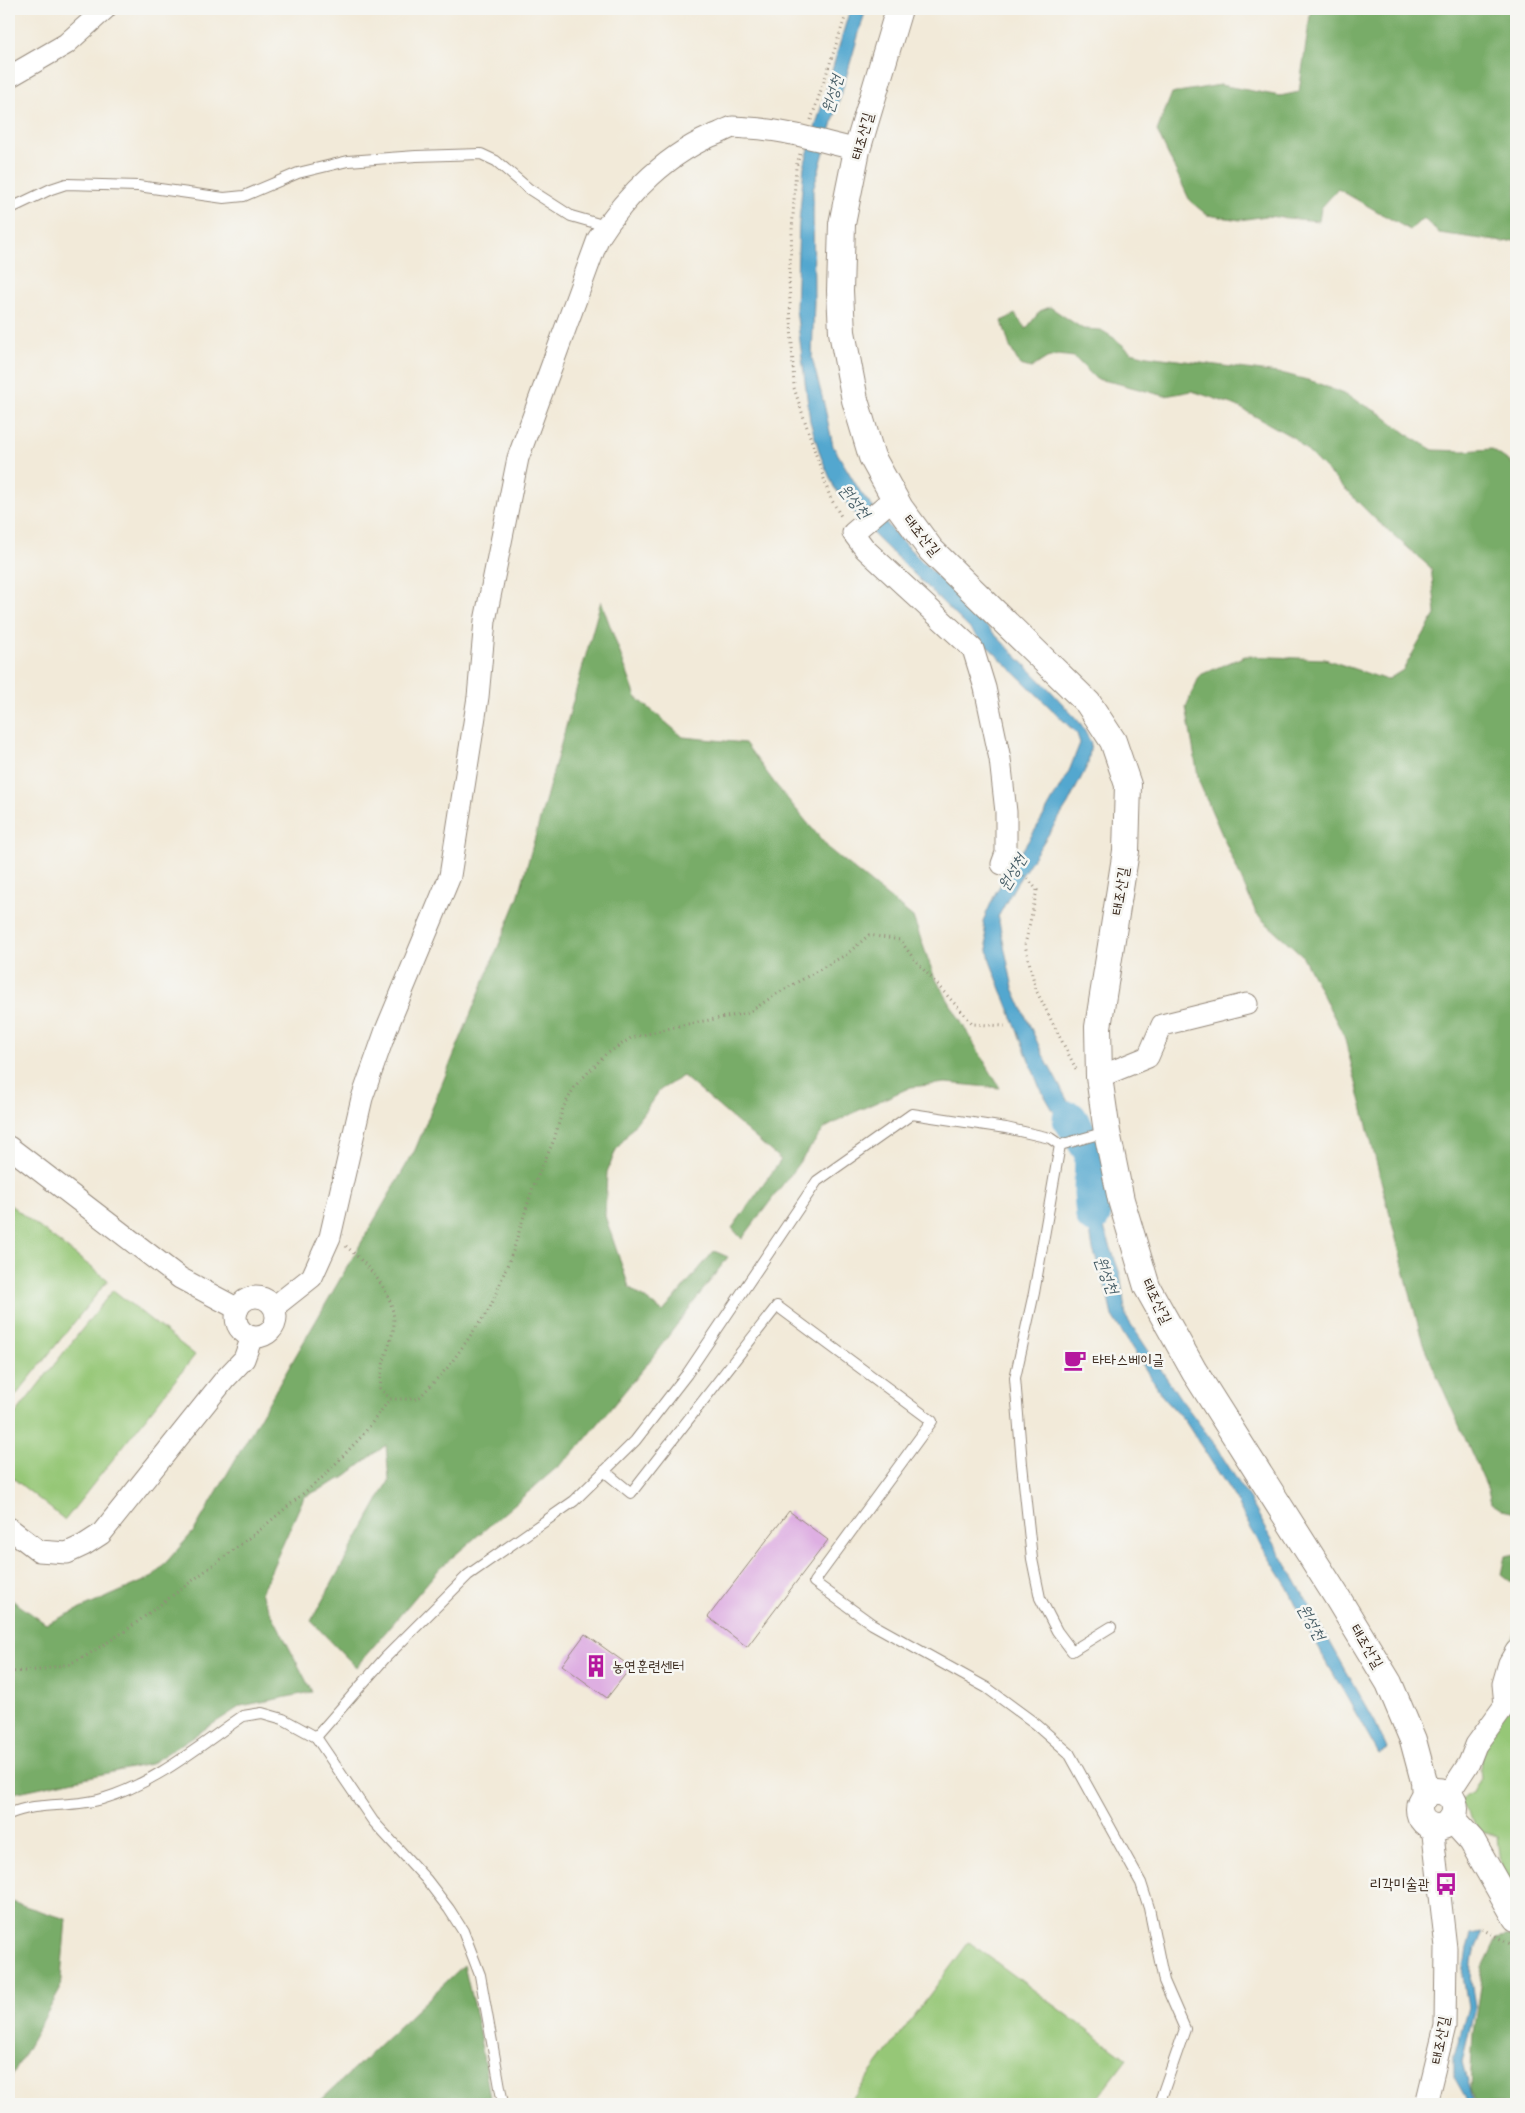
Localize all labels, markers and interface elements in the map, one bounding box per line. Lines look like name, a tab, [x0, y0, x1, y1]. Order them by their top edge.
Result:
water label: 원성천	[813, 69, 852, 117]
street label: 태조산길	[843, 109, 881, 163]
water label: 원성천	[832, 477, 880, 527]
street label: 태조산길	[897, 508, 947, 562]
water label: 원성천	[990, 846, 1035, 896]
street label: 태조산길	[1103, 865, 1137, 917]
water label: 원성천	[1087, 1252, 1128, 1300]
street label: 태조산길	[1135, 1274, 1179, 1328]
cafe icon: 타타스베이글	[1062, 1347, 1088, 1373]
place label: 타타스베이글	[1092, 1347, 1164, 1373]
water label: 원성천	[1290, 1598, 1335, 1648]
street label: 태조산길	[1343, 1619, 1391, 1673]
building icon: 농연훈련센터	[583, 1653, 609, 1679]
place label: 농연훈련센터	[612, 1653, 684, 1679]
place label: 리각미술관	[1370, 1871, 1430, 1897]
bus stop icon: 리각미술관	[1433, 1871, 1459, 1897]
street label: 태조산길	[1423, 2014, 1457, 2066]

